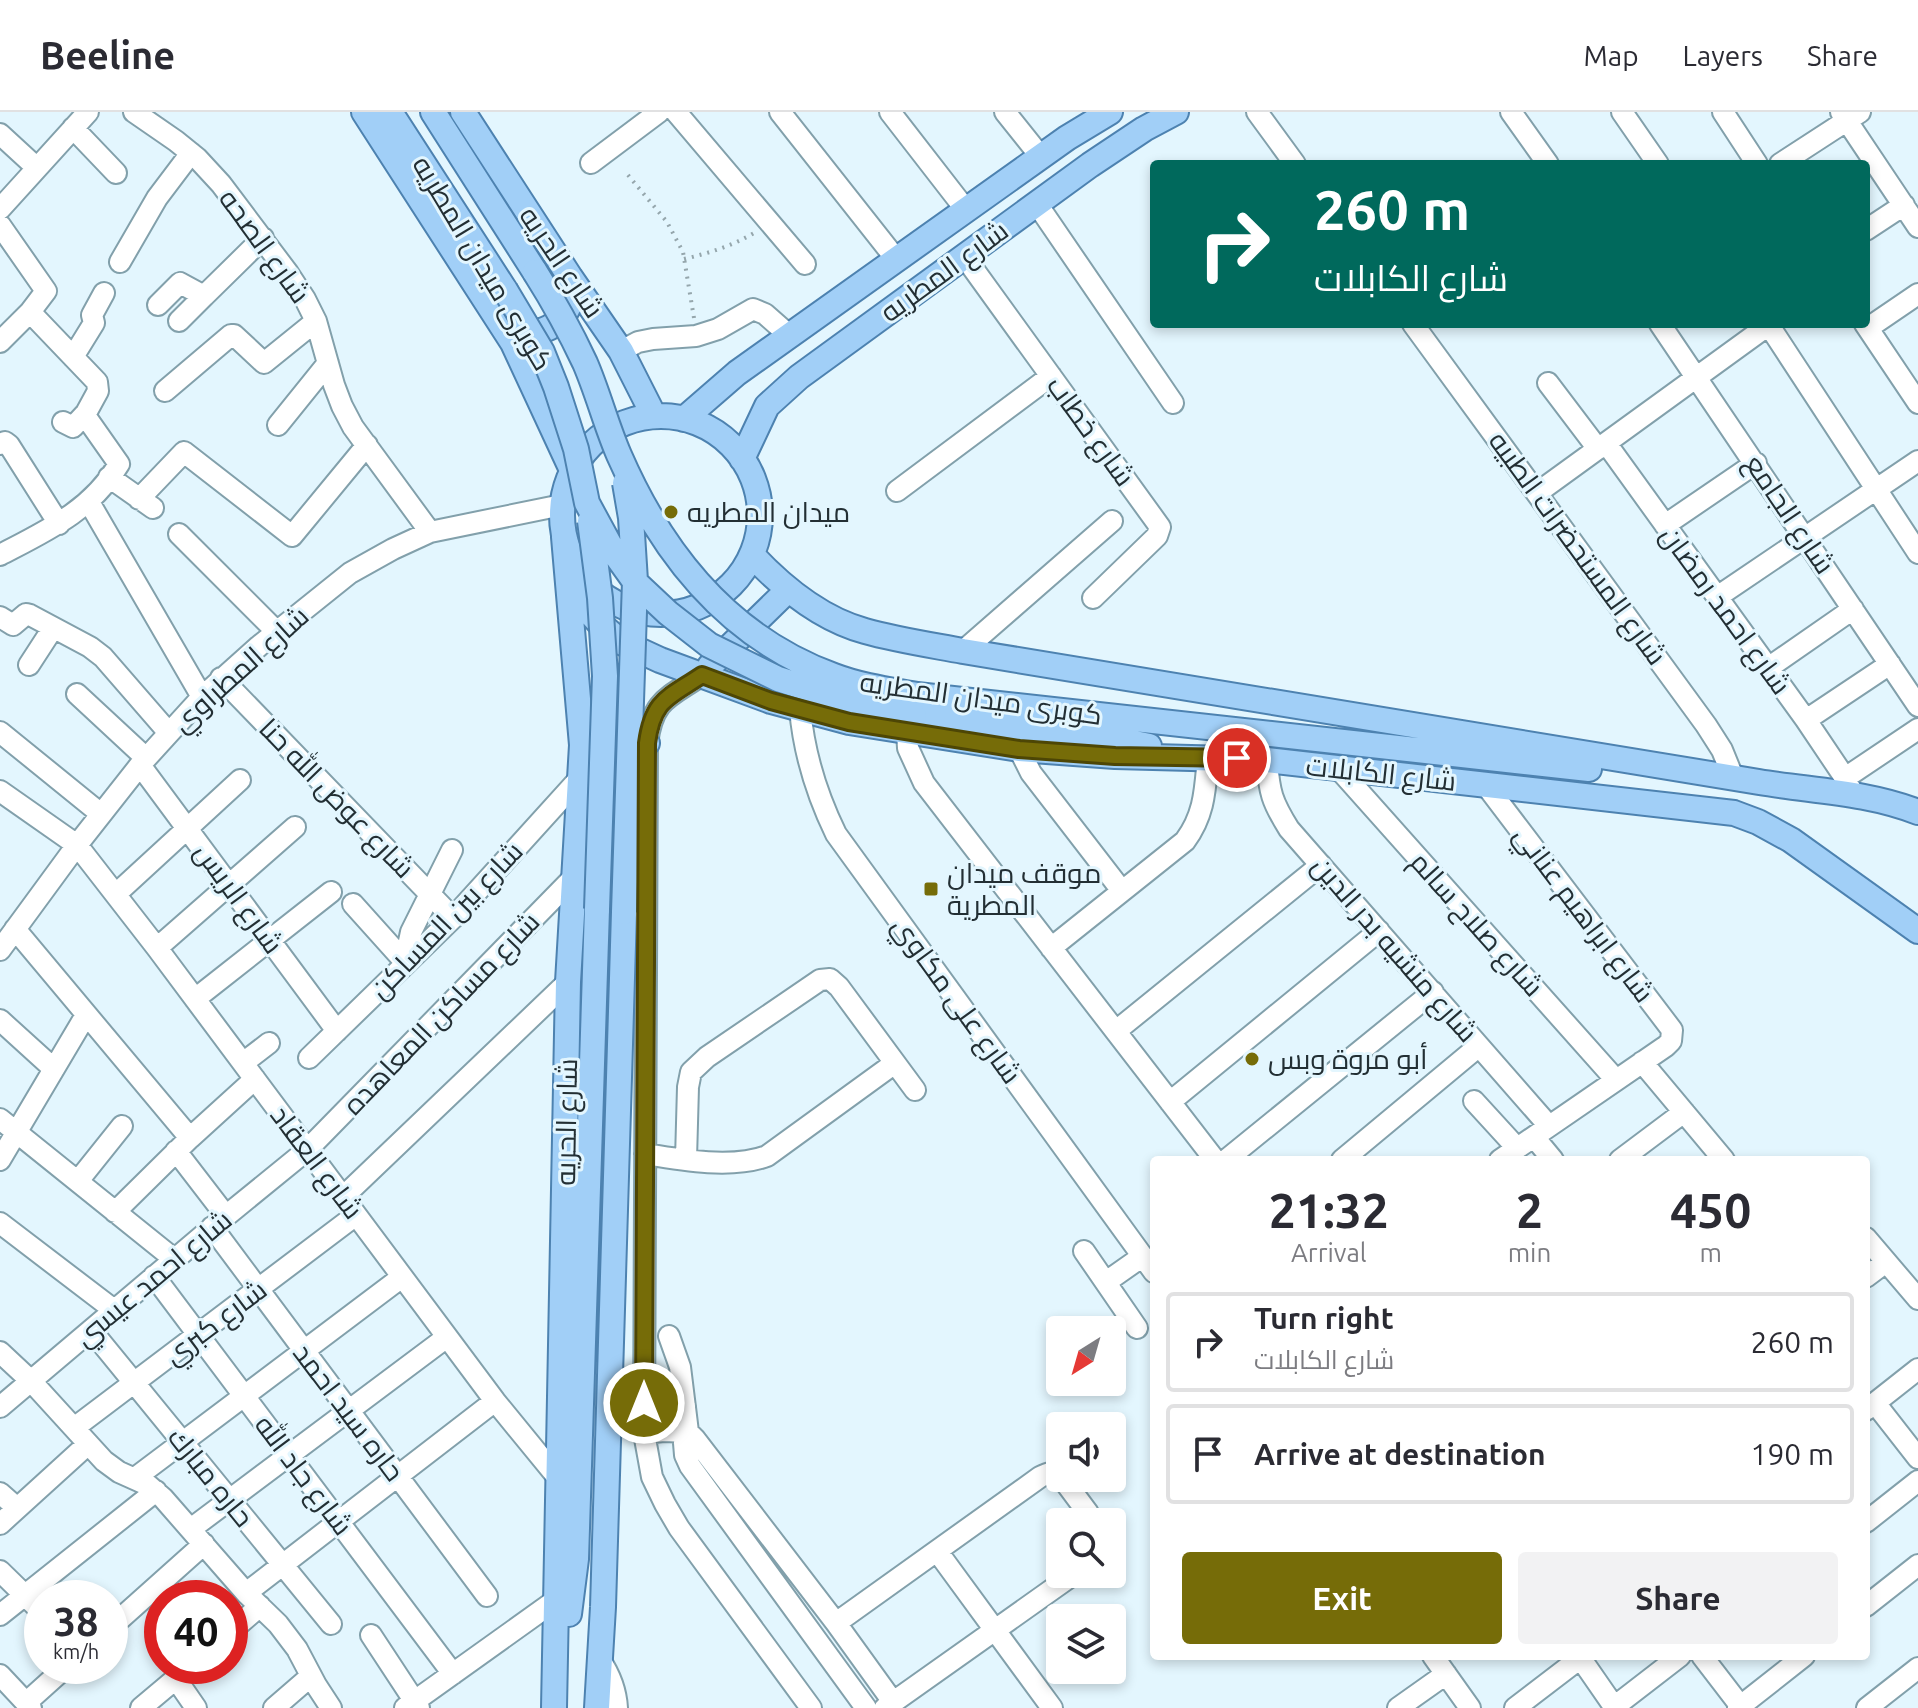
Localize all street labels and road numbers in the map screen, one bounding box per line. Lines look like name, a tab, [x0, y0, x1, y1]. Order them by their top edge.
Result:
street label: كوبرى ميدان المطريه	[406, 150, 560, 376]
street label: شارع الصحه	[211, 183, 317, 311]
street label: شارع الحريه	[511, 200, 611, 325]
street label: شارع المطريه	[874, 214, 1016, 330]
street label: شارع خطاب	[1038, 370, 1141, 494]
street label: شارع المستحضرات الطبيه	[1480, 425, 1673, 673]
street label: شارع الجامع	[1736, 448, 1841, 581]
street label: شارع احمد رمضان	[1652, 520, 1798, 702]
street label: شارع المطراوي	[165, 600, 319, 743]
street label: كوبرى ميدان المطريه	[858, 665, 1104, 732]
street label: شارع عوض الله حنا	[251, 710, 422, 886]
street label: شارع الكابلات	[1304, 749, 1458, 800]
street label: شارع ابراهيم عناني	[1503, 820, 1661, 1012]
street label: شارع بين المساكن	[363, 835, 531, 1007]
street label: شارع الريس	[186, 836, 290, 961]
street label: شارع صلاح سالم	[1401, 845, 1550, 1005]
street label: شارع منشيه بدر الدين	[1303, 850, 1484, 1050]
street label: شارع مساكن المعاهده	[336, 905, 548, 1123]
street label: شارع على مكاوي	[881, 910, 1028, 1093]
street label: شارع الحريه	[549, 1058, 586, 1186]
street label: شارع العقاد	[262, 1099, 370, 1227]
street label: شارع احمد عيسي	[68, 1203, 241, 1357]
street label: شارع كبري	[158, 1273, 276, 1376]
street label: حاره سيد احمد	[287, 1337, 411, 1487]
street label: شارع جاد الله	[246, 1408, 361, 1543]
street label: حاره مبارك	[162, 1421, 260, 1533]

